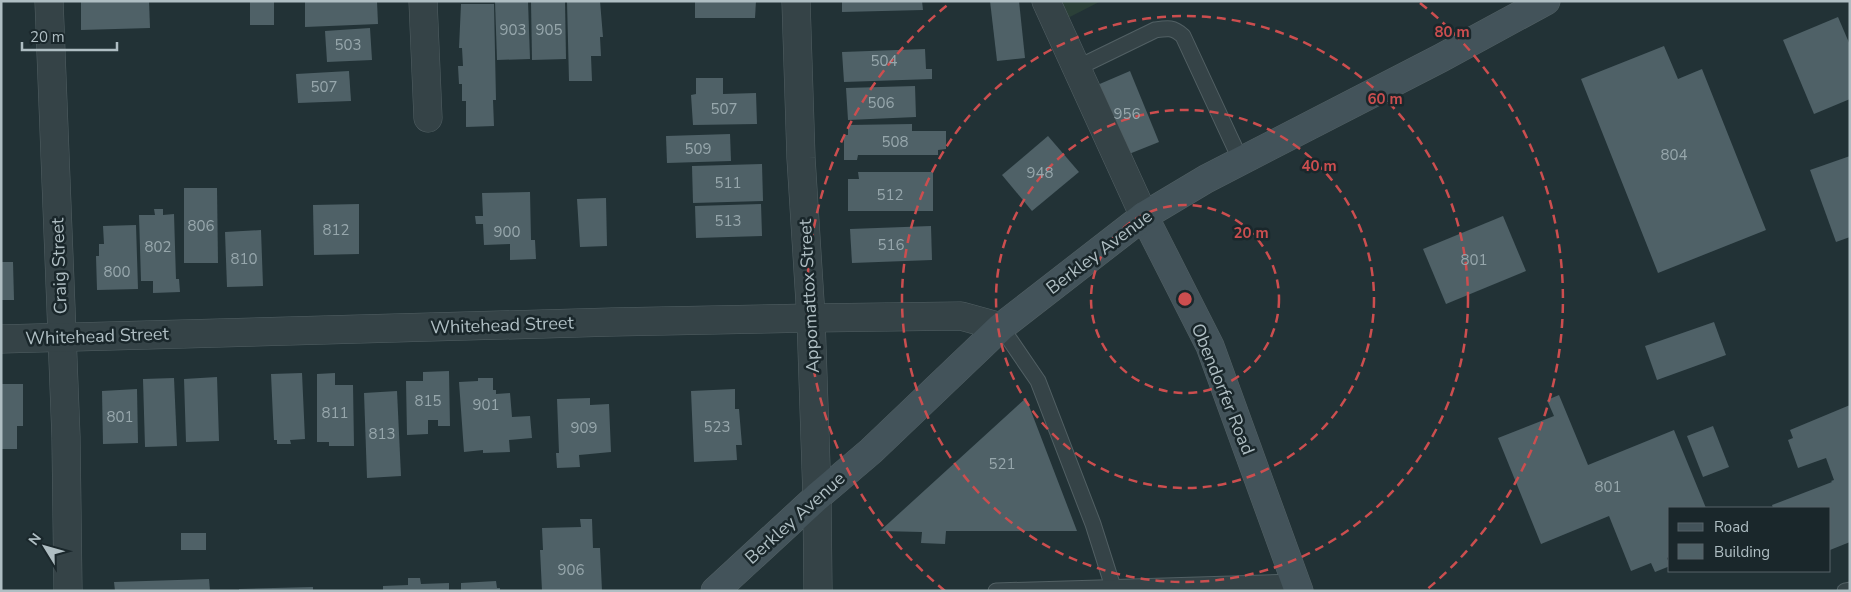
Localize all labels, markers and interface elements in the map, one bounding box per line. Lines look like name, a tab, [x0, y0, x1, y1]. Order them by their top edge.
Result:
scale bar	[22, 20, 118, 52]
house number: 903	[499, 20, 527, 40]
house number: 905	[535, 20, 563, 40]
text: 80 m	[1434, 22, 1470, 42]
text: 20 m	[30, 27, 65, 47]
house number: 503	[334, 35, 362, 55]
house number: 504	[870, 51, 898, 71]
house number: 507	[310, 77, 338, 97]
text: 60 m	[1367, 89, 1403, 109]
house number: 506	[867, 93, 895, 113]
house number: 507	[710, 99, 738, 119]
house number: 956	[1113, 104, 1141, 124]
house number: 508	[881, 132, 909, 152]
house number: 509	[684, 139, 712, 159]
house number: 804	[1660, 145, 1688, 165]
text: 40 m	[1301, 156, 1337, 176]
house number: 948	[1026, 163, 1054, 183]
house number: 511	[714, 173, 742, 193]
house number: 512	[876, 185, 904, 205]
street label: Berkley Avenue	[1041, 204, 1157, 300]
house number: 513	[714, 211, 742, 231]
house number: 806	[187, 216, 215, 236]
street label: Craig Street	[45, 217, 73, 315]
street label: Appomattox Street	[793, 218, 825, 374]
house number: 812	[322, 220, 350, 240]
house number: 900	[493, 222, 521, 242]
text: 20 m	[1233, 223, 1269, 243]
house number: 516	[877, 235, 905, 255]
house number: 802	[144, 237, 172, 257]
house number: 810	[230, 249, 258, 269]
house number: 801	[1460, 250, 1488, 270]
house number: 800	[103, 262, 131, 282]
centre of rings	[1176, 290, 1194, 308]
street label: Whitehead Street	[430, 310, 575, 339]
street label: Obendorfer Road	[1186, 320, 1260, 458]
street label: Whitehead Street	[25, 321, 170, 350]
house number: 815	[414, 391, 442, 411]
house number: 901	[472, 395, 500, 415]
house number: 811	[321, 403, 349, 423]
house number: 801	[106, 407, 134, 427]
house number: 523	[703, 417, 731, 437]
house number: 909	[570, 418, 598, 438]
house number: 813	[368, 424, 396, 444]
house number: 521	[988, 454, 1016, 474]
street label: Berkley Avenue	[740, 467, 850, 569]
house number: 801	[1594, 477, 1622, 497]
legend	[1668, 507, 1831, 572]
text: Road	[1714, 517, 1749, 537]
north arrow	[20, 522, 70, 572]
text: N	[24, 530, 46, 549]
text: Building	[1714, 542, 1770, 562]
house number: 906	[557, 560, 585, 580]

